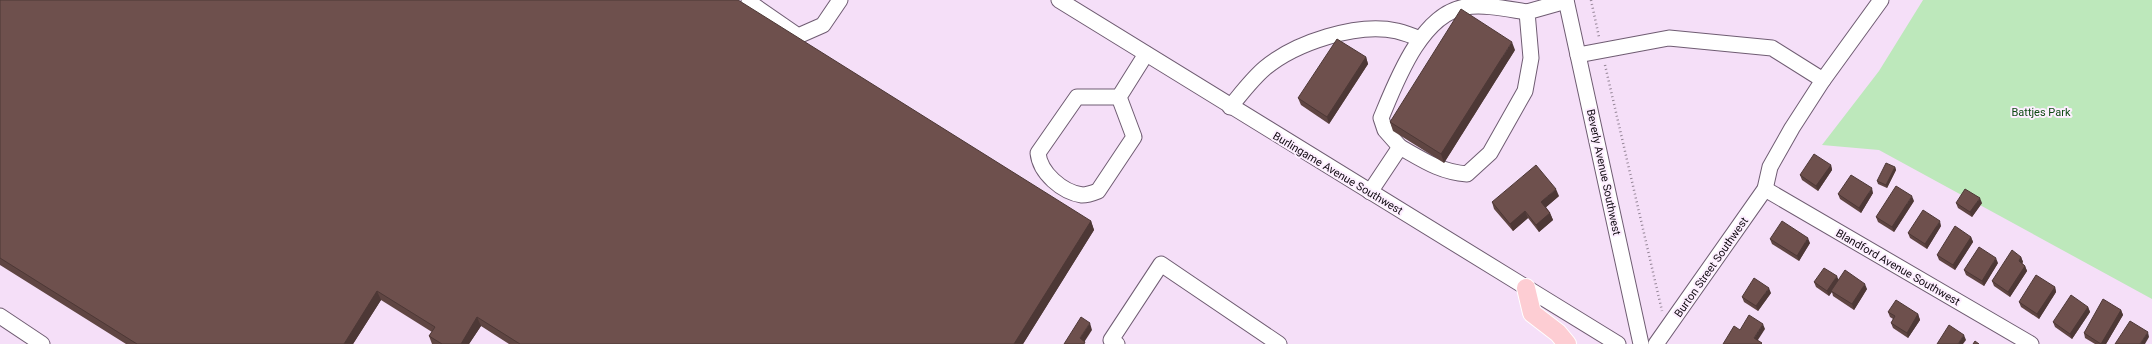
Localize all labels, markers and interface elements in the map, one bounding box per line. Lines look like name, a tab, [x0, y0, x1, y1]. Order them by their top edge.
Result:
park label: Battjes Park	[2011, 106, 2071, 119]
street label: Beverly Avenue Southwest	[1584, 108, 1623, 237]
street label: Burlingame Avenue Southwest	[1271, 129, 1405, 218]
street label: Burton Street Southwest	[1672, 214, 1751, 320]
street label: Blandford Avenue Southwest	[1833, 227, 1962, 309]

